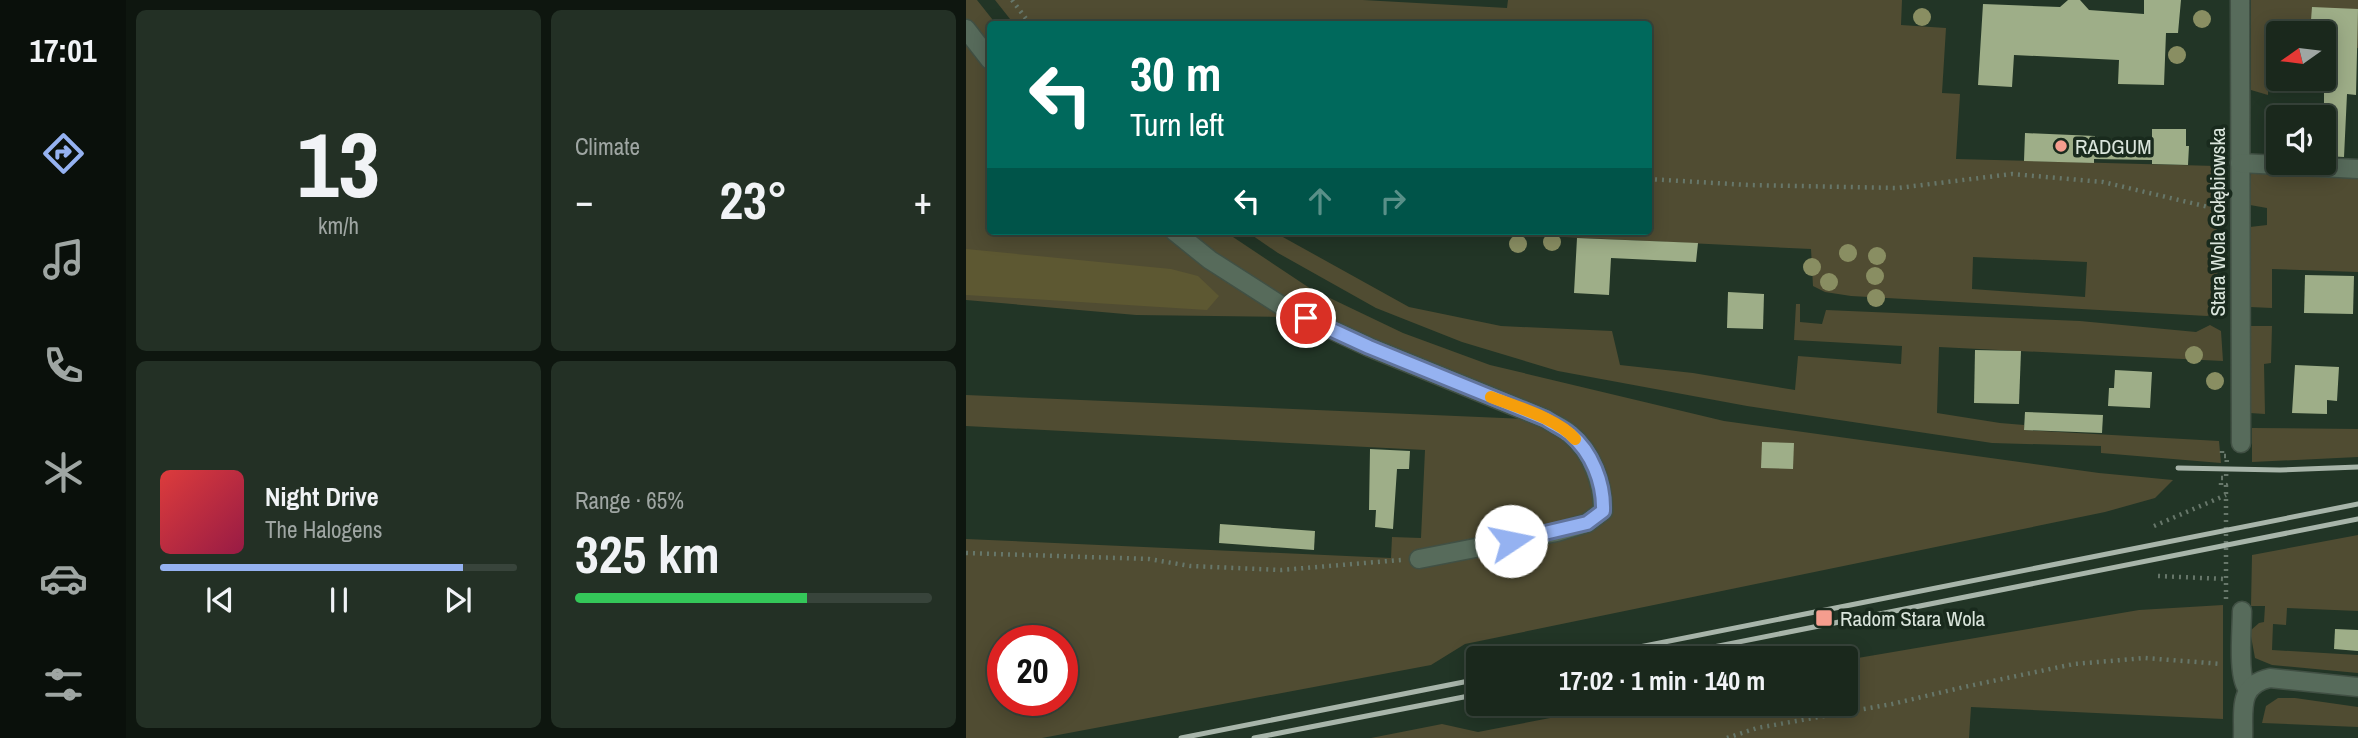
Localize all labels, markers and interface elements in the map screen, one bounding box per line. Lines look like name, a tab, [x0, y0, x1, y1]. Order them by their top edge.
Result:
north arrow	[2266, 21, 2336, 91]
map controls	[2266, 21, 2336, 175]
text: 17:01	[29, 29, 97, 72]
text: 30 m	[1130, 40, 1222, 106]
icon: left	[1015, 49, 1106, 140]
text: 13	[297, 103, 380, 225]
text: Turn left	[1130, 103, 1224, 146]
button: sound	[2266, 105, 2336, 175]
street label: Stara Wola Gołębiowska	[2203, 127, 2232, 317]
icon: directions	[39, 129, 88, 178]
text: Climate	[575, 131, 640, 162]
place label: RADGUM	[2075, 132, 2152, 161]
marker: RADGUM	[2053, 138, 2069, 154]
text: 23°	[719, 165, 788, 235]
text: −	[575, 175, 593, 226]
text: +	[914, 175, 932, 226]
icon: left	[1228, 182, 1266, 220]
icon: ahead	[1301, 182, 1339, 220]
icon: right	[1374, 182, 1412, 220]
text: km/h	[318, 210, 359, 241]
icon: music	[39, 235, 88, 284]
pin	[1276, 288, 1336, 348]
icon: arrive	[1287, 299, 1325, 337]
icon: phone	[39, 341, 88, 390]
icon: climate	[39, 448, 88, 497]
text: Night Drive	[265, 479, 379, 514]
text: Range · 65%	[575, 485, 684, 516]
position arrow	[1474, 504, 1548, 578]
text: The Halogens	[265, 514, 382, 545]
text: 325 km	[575, 519, 720, 589]
icon: car	[39, 554, 88, 603]
icon: previous	[201, 581, 239, 619]
icon: pause	[320, 581, 358, 619]
icon: next	[439, 581, 477, 619]
place label: Radom Stara Wola	[1840, 604, 1986, 633]
marker: Radom Stara Wola	[1814, 608, 1834, 628]
speed limit sign: 20	[987, 625, 1078, 716]
icon: filters	[39, 660, 88, 709]
text: 17:02 · 1 min · 140 m	[1559, 663, 1765, 698]

